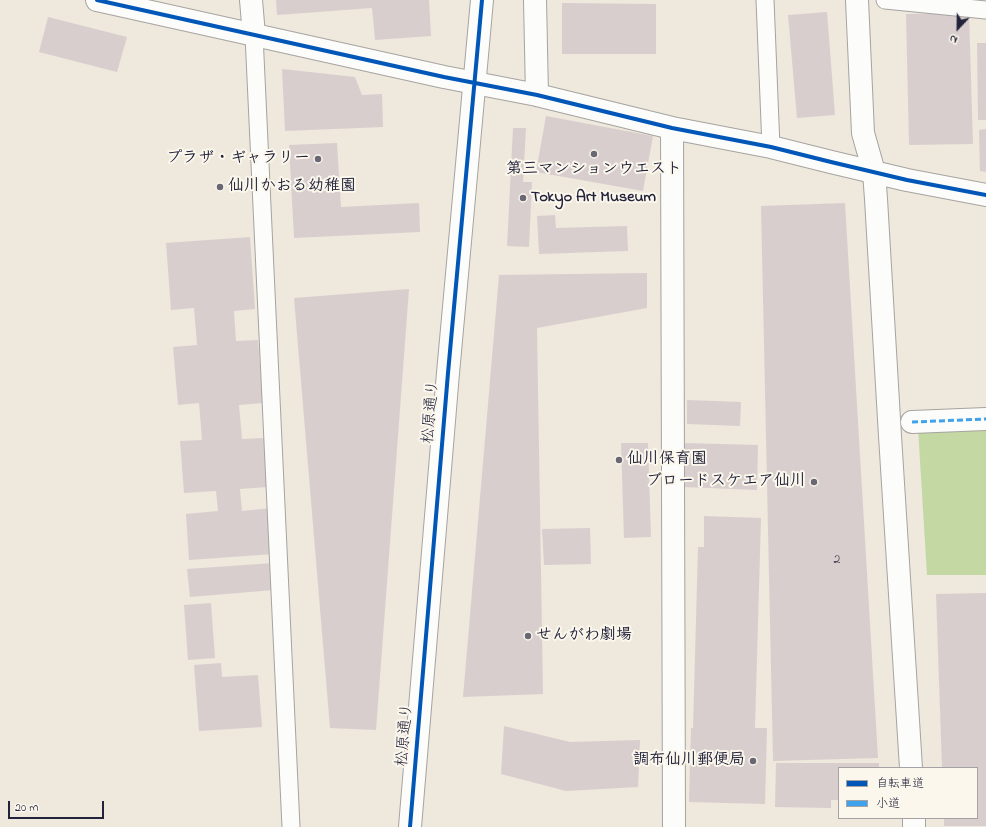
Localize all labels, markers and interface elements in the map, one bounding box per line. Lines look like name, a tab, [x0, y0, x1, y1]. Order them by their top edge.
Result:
north arrow	[938, 8, 978, 48]
text: N	[947, 30, 960, 48]
place label: プラザ・ギャラリー	[166, 149, 310, 169]
marker: 第三マンションウエスト	[589, 149, 599, 159]
marker: プラザ・ギャラリー	[313, 154, 323, 164]
place label: 第三マンションウエスト	[506, 160, 682, 180]
place label: 仙川かおる幼稚園	[228, 177, 356, 197]
marker: 仙川かおる幼稚園	[215, 182, 225, 192]
place label: Tokyo Art Museum	[531, 188, 656, 208]
marker: Tokyo Art Museum	[518, 193, 528, 203]
street label: 松原通り	[420, 379, 444, 445]
place label: 仙川保育園	[627, 450, 707, 470]
marker: 仙川保育園	[614, 455, 624, 465]
place label: ブロードスケエア仙川	[646, 472, 806, 492]
marker: ブロードスケエア仙川	[809, 477, 819, 487]
house number: 2	[834, 553, 840, 569]
place label: せんがわ劇場	[536, 626, 632, 646]
marker: せんがわ劇場	[523, 631, 533, 641]
street label: 松原通り	[394, 702, 418, 768]
place label: 調布仙川郵便局	[633, 751, 745, 771]
marker: 調布仙川郵便局	[748, 756, 758, 766]
legend	[838, 767, 978, 819]
text: 自転車道	[876, 775, 924, 793]
scale bar	[10, 793, 106, 819]
text: 小道	[876, 795, 900, 813]
text: 20 m	[15, 799, 38, 817]

